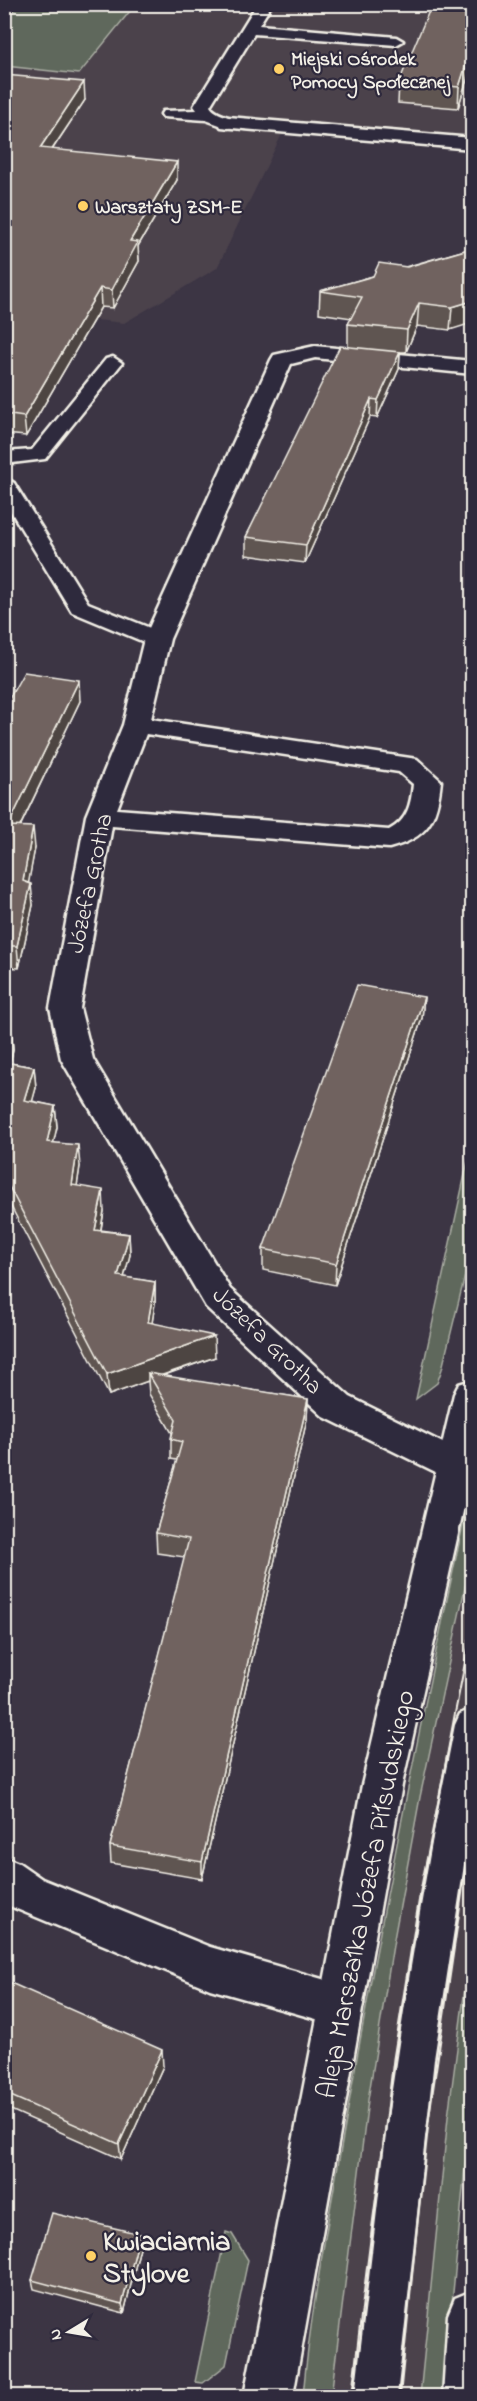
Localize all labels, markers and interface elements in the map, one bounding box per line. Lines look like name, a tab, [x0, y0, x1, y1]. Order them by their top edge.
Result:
place label: Miejski Ośrodek Pomocy Społecznej	[291, 46, 451, 99]
marker: Miejski Ośrodek Pomocy Społecznej	[272, 62, 286, 76]
place label: Warsztaty ZSM-E	[95, 194, 242, 224]
marker: Warsztaty ZSM-E	[76, 199, 90, 213]
street label: Józefa Grotha	[60, 810, 123, 957]
street label: Józefa Grotha	[203, 1280, 330, 1404]
street label: Aleja Marszałka Józefa Piłsudskiego	[308, 1687, 427, 2103]
place label: Kwiaciarnia Stylove	[103, 2223, 230, 2296]
marker: Kwiaciarnia Stylove	[84, 2249, 98, 2263]
north arrow	[39, 2302, 99, 2362]
text: N	[43, 2327, 69, 2342]

